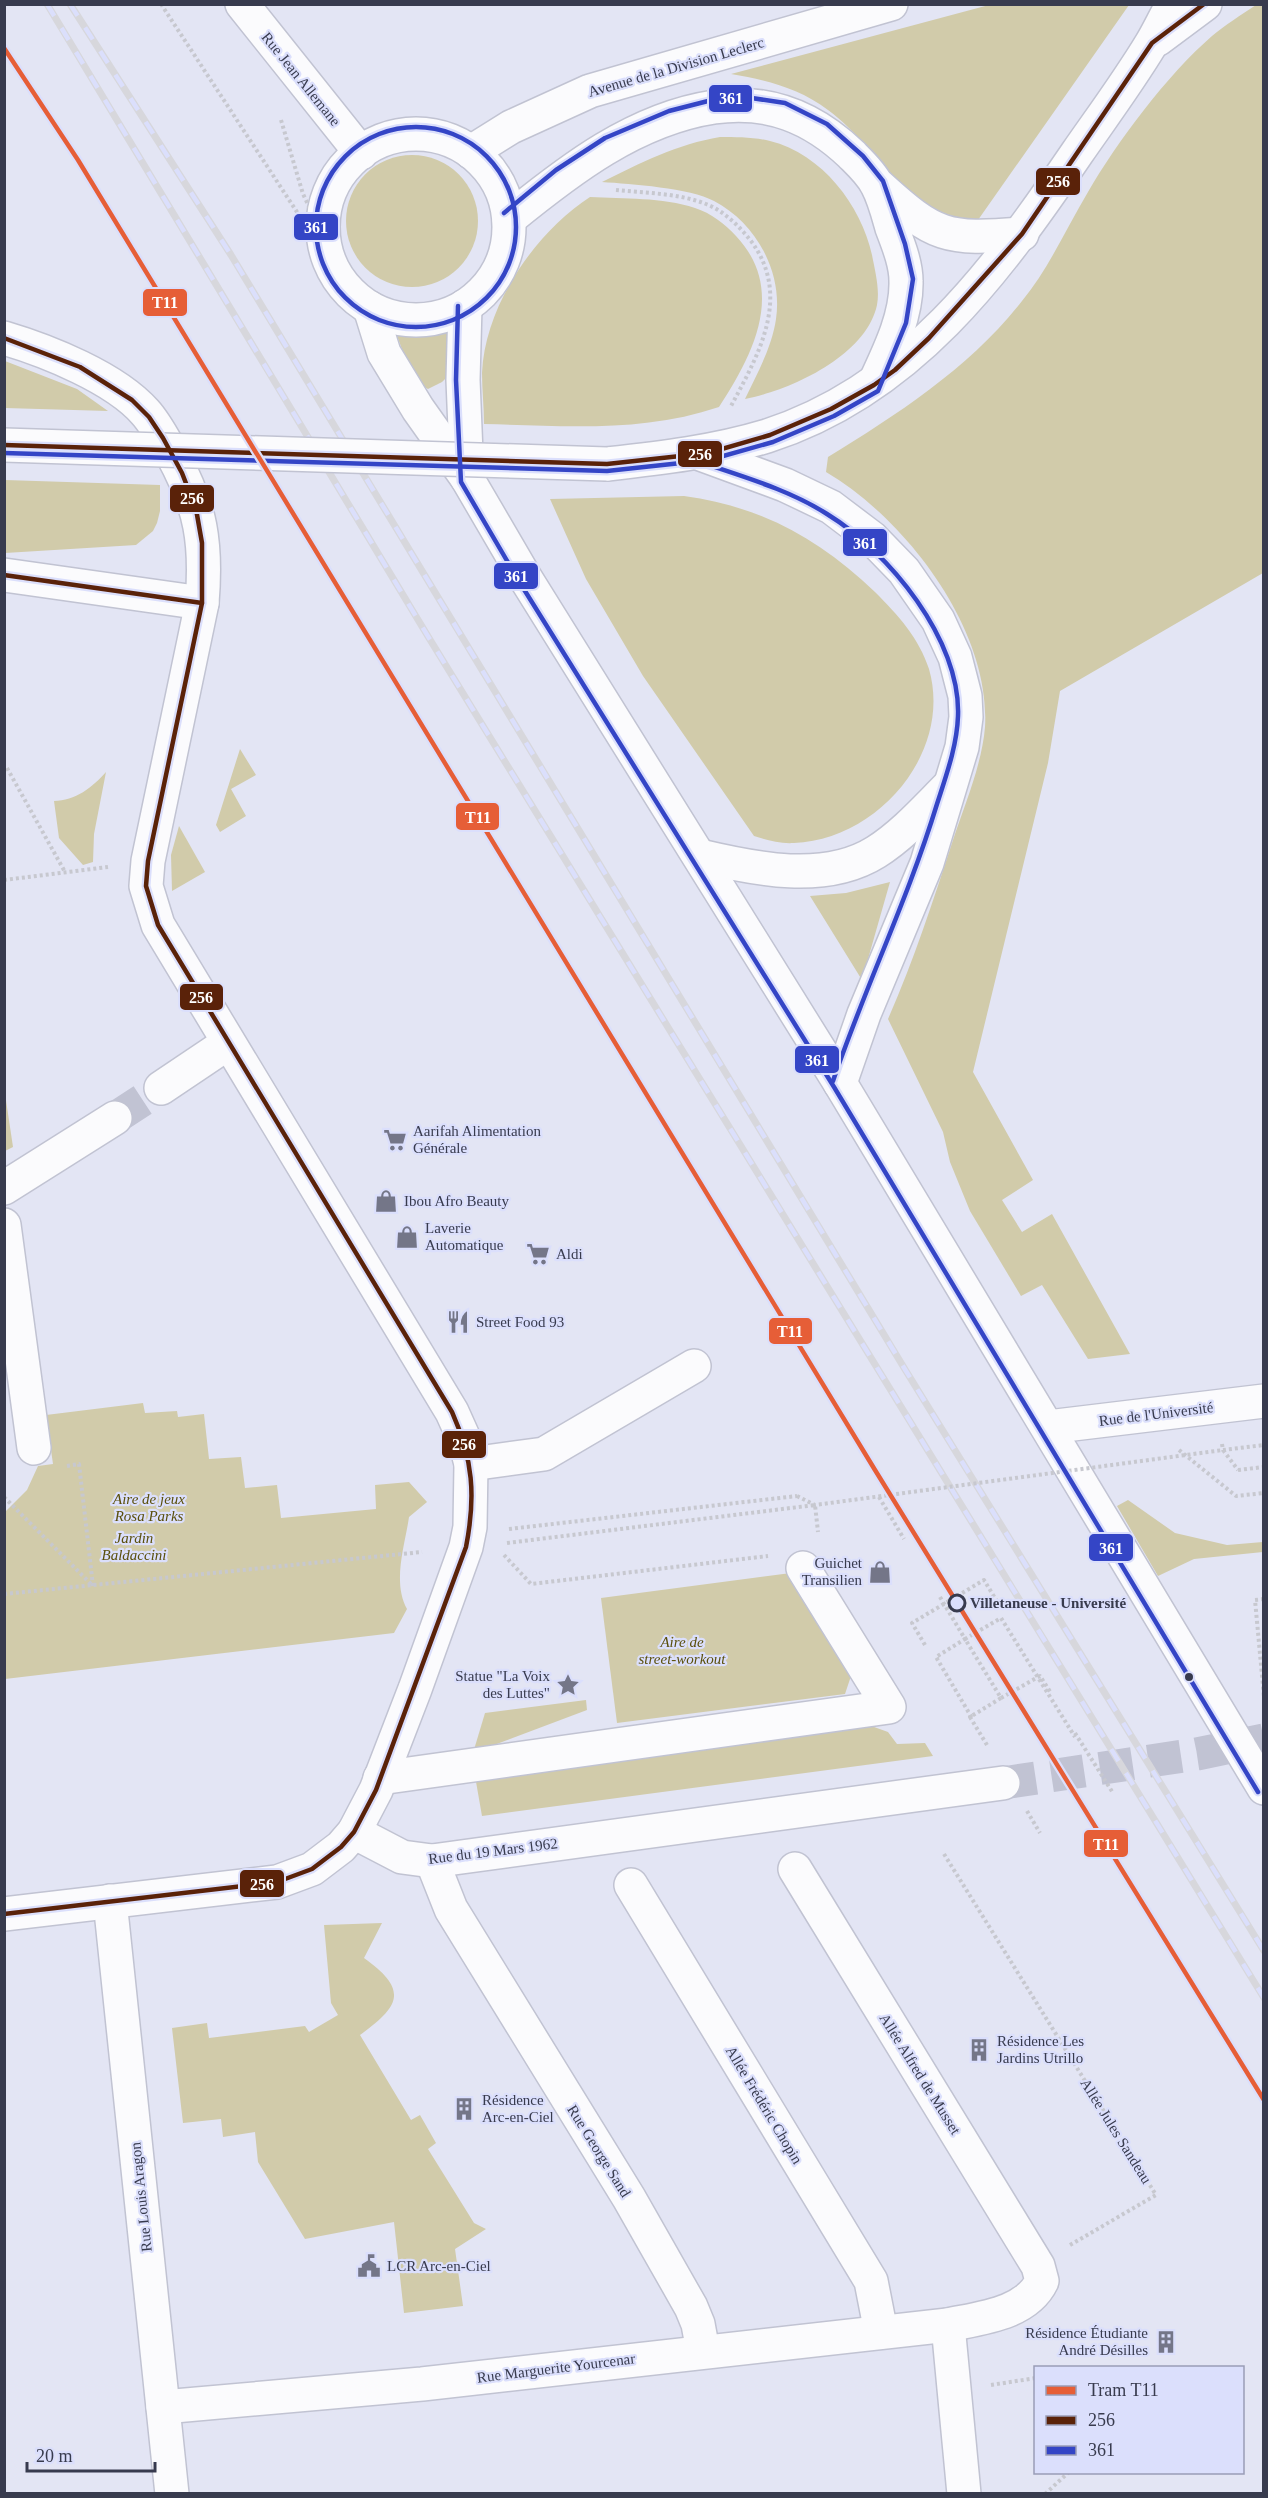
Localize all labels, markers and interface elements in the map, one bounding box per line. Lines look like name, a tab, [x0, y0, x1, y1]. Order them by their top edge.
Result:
street label: Rue Jean Allemane	[258, 29, 344, 129]
street label: Avenue de la Division Leclerc	[586, 34, 766, 100]
line badge: 361	[708, 84, 753, 113]
text: 361	[719, 90, 743, 107]
line badge: 256	[1035, 167, 1081, 196]
text: 256	[1046, 173, 1070, 190]
line badge: 361	[293, 213, 339, 241]
text: 361	[304, 219, 328, 236]
line badge: T11	[142, 288, 188, 317]
text: T11	[152, 294, 178, 311]
line badge: 256	[677, 440, 723, 468]
text: 256	[688, 446, 712, 463]
line badge: 256	[169, 484, 215, 513]
text: 256	[180, 490, 204, 507]
line badge: 361	[842, 528, 888, 557]
text: 361	[853, 535, 877, 552]
line badge: 361	[493, 562, 539, 590]
text: 361	[504, 568, 528, 585]
line badge: T11	[455, 802, 500, 831]
text: T11	[465, 809, 491, 826]
line badge: 256	[179, 983, 224, 1011]
text: 256	[189, 989, 213, 1006]
line badge: 361	[794, 1045, 840, 1074]
text: 361	[805, 1052, 829, 1069]
place label: Aarifah Alimentation Générale	[413, 1123, 541, 1156]
supermarket icon: Aarifah Alimentation Générale	[382, 1127, 408, 1153]
shop icon: Ibou Afro Beauty	[373, 1188, 399, 1214]
place label: Ibou Afro Beauty	[404, 1193, 509, 1209]
place label: Laverie Automatique	[425, 1220, 504, 1253]
shop icon: Laverie Automatique	[394, 1224, 420, 1250]
supermarket icon: Aldi	[525, 1241, 551, 1267]
place label: Aldi	[556, 1246, 583, 1262]
restaurant icon: Street Food 93	[445, 1309, 471, 1335]
place label: Street Food 93	[476, 1314, 564, 1330]
line badge: T11	[768, 1317, 813, 1345]
text: T11	[777, 1323, 803, 1340]
street label: Rue de l'Université	[1098, 1399, 1214, 1429]
line badge: 256	[441, 1430, 487, 1459]
text: 256	[452, 1436, 476, 1453]
park label: Aire de jeux Rosa Parks	[112, 1491, 185, 1524]
park label: Jardin Baldaccini	[102, 1530, 166, 1563]
line badge: 361	[1088, 1533, 1134, 1562]
text: 361	[1099, 1540, 1123, 1557]
place label: Guichet Transilien	[802, 1555, 863, 1588]
shop icon: Guichet Transilien	[867, 1559, 893, 1585]
marker: Villetaneuse - Université	[948, 1594, 966, 1612]
place label: Villetaneuse - Université	[970, 1595, 1126, 1611]
park label: Aire de street-workout	[639, 1634, 726, 1667]
place label: Statue "La Voix des Luttes"	[455, 1668, 550, 1701]
unlabelled marker	[1183, 1671, 1195, 1683]
place icon: Statue "La Voix des Luttes"	[555, 1672, 581, 1698]
line badge: T11	[1083, 1829, 1129, 1858]
street label: Rue du 19 Mars 1962	[428, 1835, 558, 1867]
text: T11	[1093, 1836, 1119, 1853]
line badge: 256	[239, 1869, 285, 1898]
text: 256	[250, 1876, 274, 1893]
street label: Allée Alfred de Musset	[876, 2011, 964, 2138]
place label: Résidence Les Jardins Utrillo	[997, 2033, 1084, 2066]
building icon: Résidence Les Jardins Utrillo	[966, 2037, 992, 2063]
street label: Allée Frédéric Chopin	[723, 2043, 806, 2167]
street label: Allée Jules Sandeau	[1077, 2076, 1155, 2187]
place label: Résidence Arc-en-Ciel	[482, 2092, 554, 2125]
building icon: Résidence Arc-en-Ciel	[451, 2096, 477, 2122]
street label: Rue George Sand	[564, 2102, 634, 2200]
street label: Rue Louis Aragon	[127, 2141, 155, 2253]
public building icon: LCR Arc-en-Ciel	[356, 2253, 382, 2279]
place label: LCR Arc-en-Ciel	[387, 2258, 491, 2274]
place label: Résidence Étudiante André Désilles	[1025, 2325, 1148, 2358]
building icon: Résidence Étudiante André Désilles	[1153, 2329, 1179, 2355]
street label: Rue Marguerite Yourcenar	[476, 2350, 636, 2386]
legend	[1034, 2366, 1244, 2474]
text: Tram T11	[1088, 2380, 1159, 2400]
text: 256	[1088, 2410, 1115, 2430]
scale bar	[27, 2435, 154, 2473]
text: 361	[1088, 2440, 1115, 2460]
text: 20 m	[36, 2446, 73, 2466]

